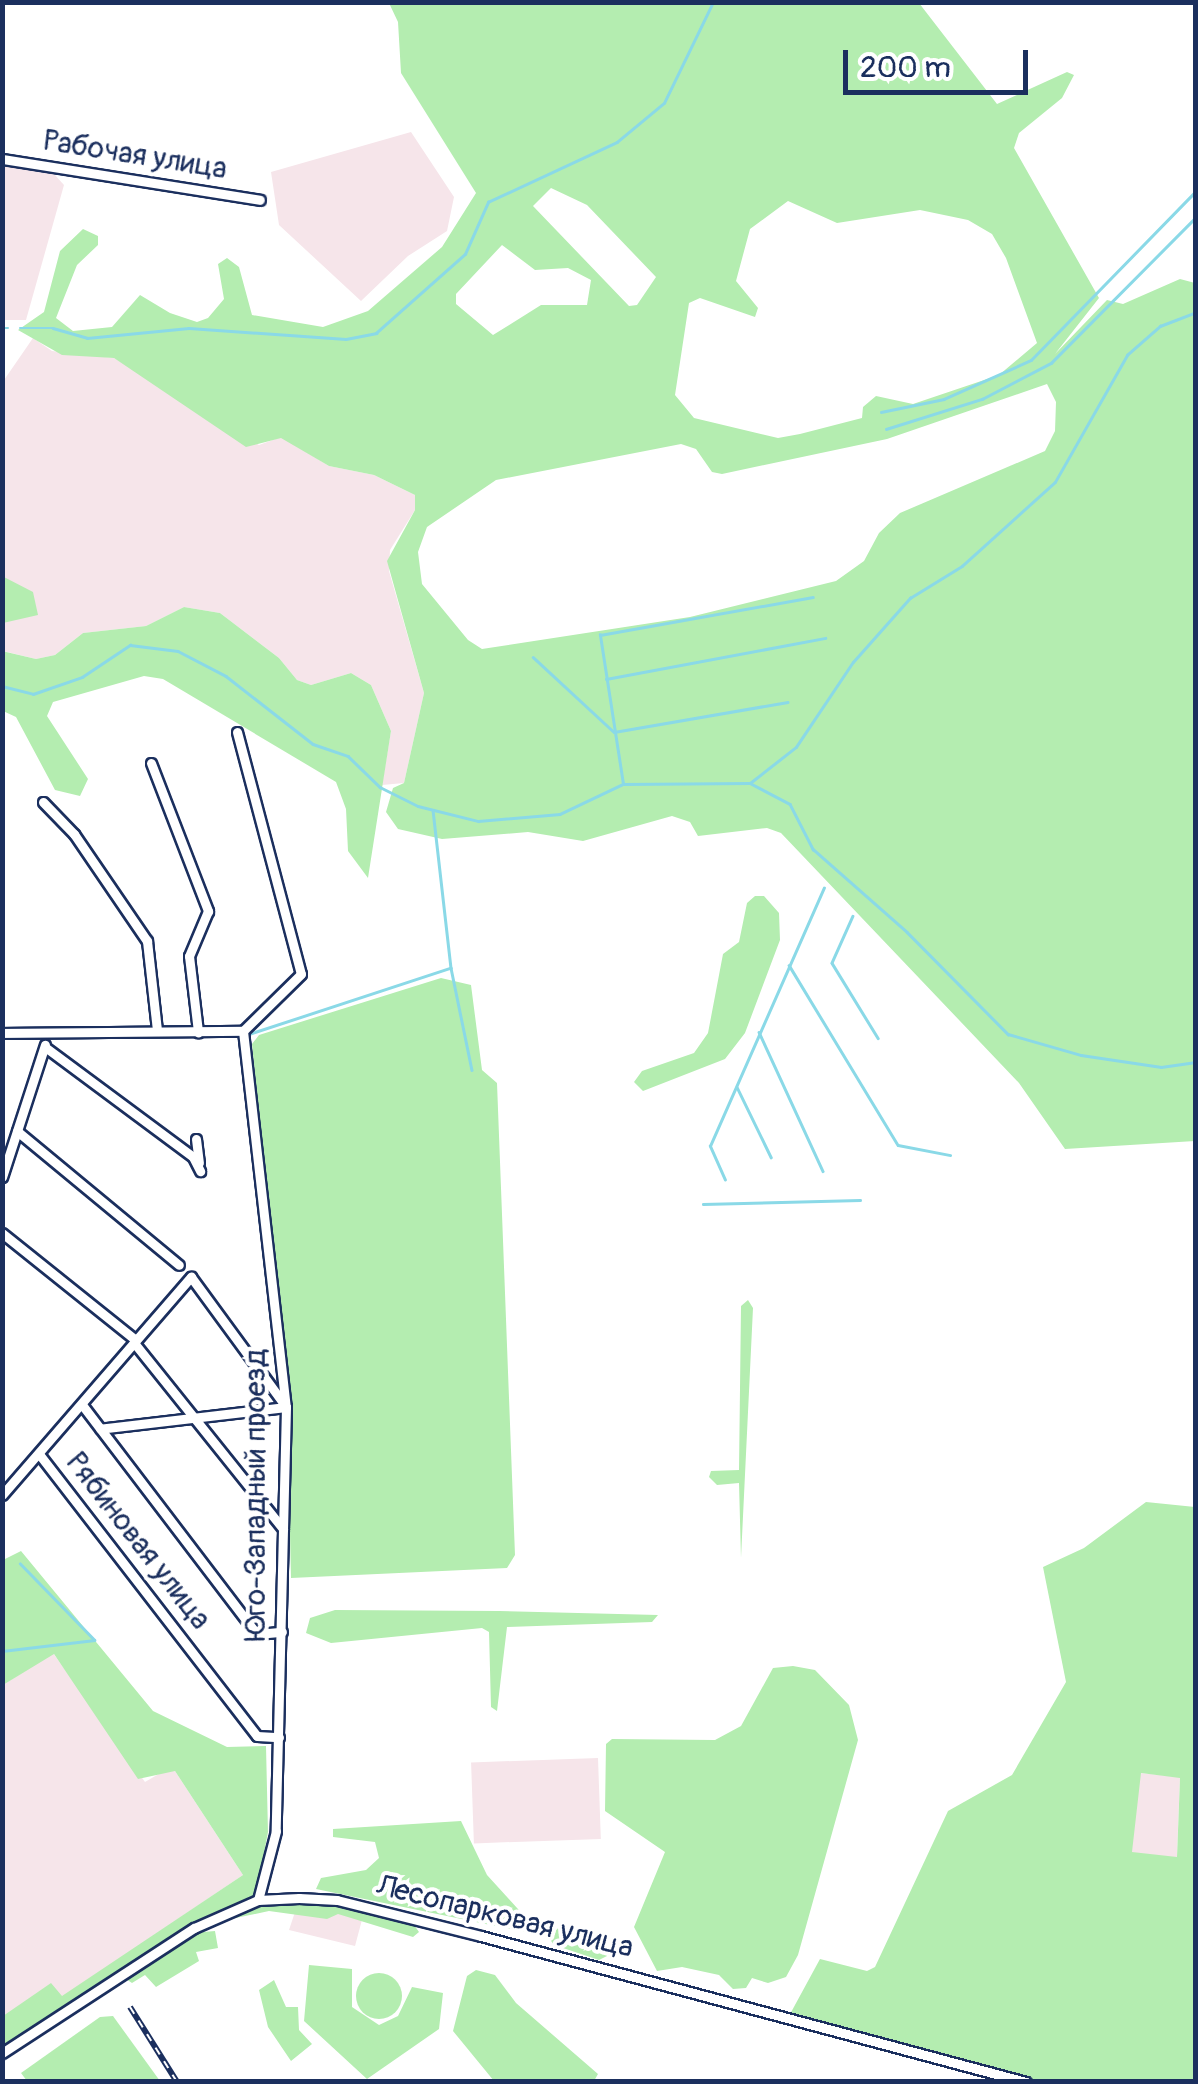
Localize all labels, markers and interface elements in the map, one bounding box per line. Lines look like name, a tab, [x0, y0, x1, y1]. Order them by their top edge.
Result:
scale bar	[848, 30, 1033, 92]
text: 200 m	[860, 49, 951, 86]
street label: Рабочая улица	[40, 123, 230, 187]
street label: Юго-Западный проезд	[238, 1349, 274, 1641]
street label: Рябиновая улица	[58, 1445, 218, 1637]
street label: Лесопарковая улица	[373, 1868, 637, 1966]

